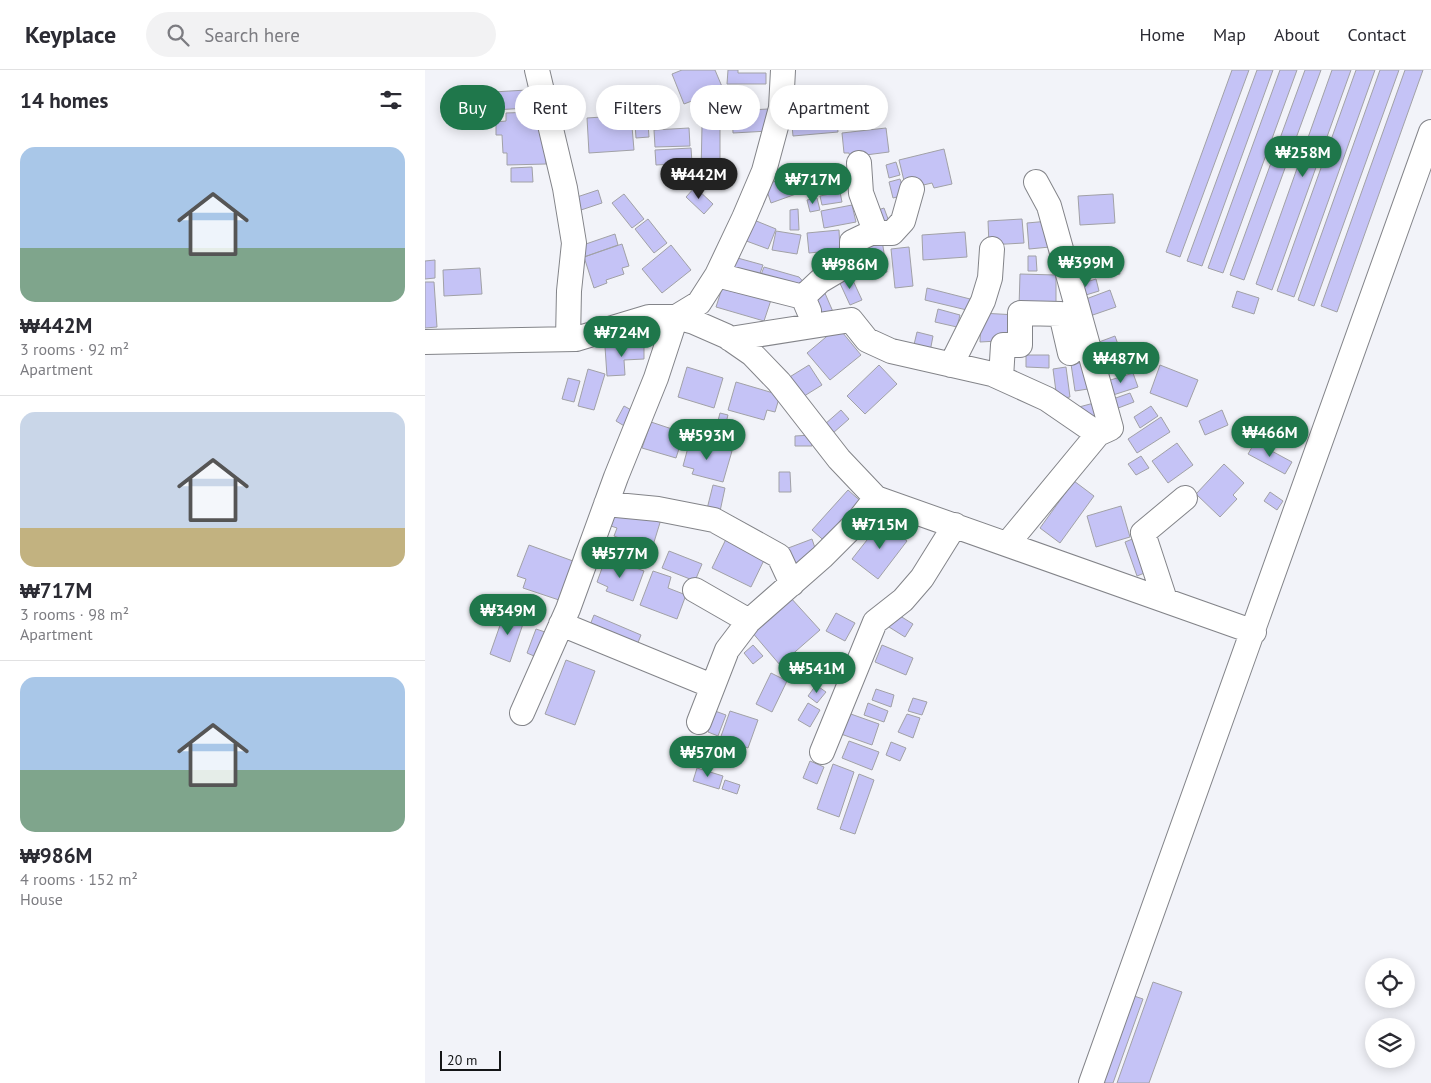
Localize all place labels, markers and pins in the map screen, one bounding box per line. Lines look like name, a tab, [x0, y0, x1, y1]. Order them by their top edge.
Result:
pin: ₩258M	[1268, 136, 1338, 178]
pin: ₩442M	[664, 158, 734, 200]
pin: ₩717M	[778, 162, 848, 205]
pin: ₩399M	[1051, 246, 1121, 288]
pin: ₩986M	[815, 248, 885, 290]
pin: ₩724M	[587, 316, 657, 358]
pin: ₩487M	[1086, 342, 1156, 384]
pin: ₩466M	[1235, 416, 1305, 458]
pin: ₩593M	[672, 418, 742, 461]
pin: ₩715M	[845, 508, 915, 550]
pin: ₩577M	[585, 536, 655, 579]
pin: ₩349M	[473, 594, 543, 636]
pin: ₩541M	[782, 652, 852, 694]
pin: ₩570M	[673, 736, 743, 778]

